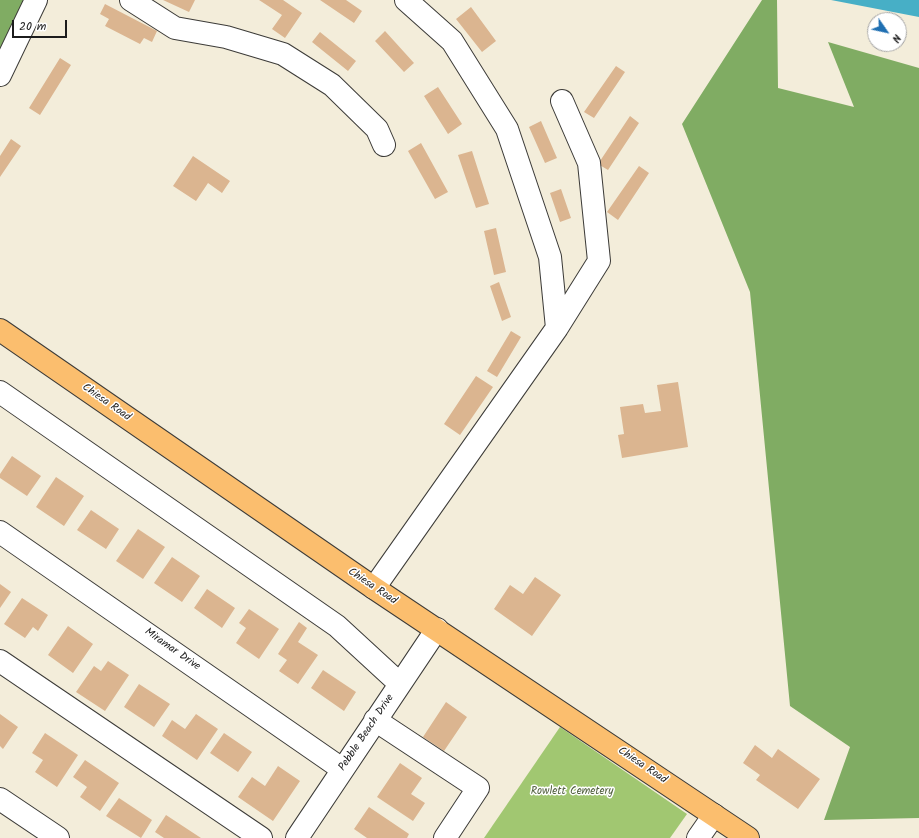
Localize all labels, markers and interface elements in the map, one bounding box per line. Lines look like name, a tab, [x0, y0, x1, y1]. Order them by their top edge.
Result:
scale bar	[14, 12, 69, 38]
north arrow	[867, 12, 907, 52]
text: 20 m	[19, 17, 46, 36]
text: N	[887, 30, 906, 46]
street label: Chiesa Road	[79, 381, 133, 425]
street label: Chiesa Road	[345, 566, 399, 608]
street label: Miramar Drive	[142, 626, 202, 674]
street label: Pebble Beach Drive	[336, 692, 398, 774]
street label: Chiesa Road	[615, 745, 669, 787]
park label: Rowlett Cemetery	[531, 785, 613, 799]

